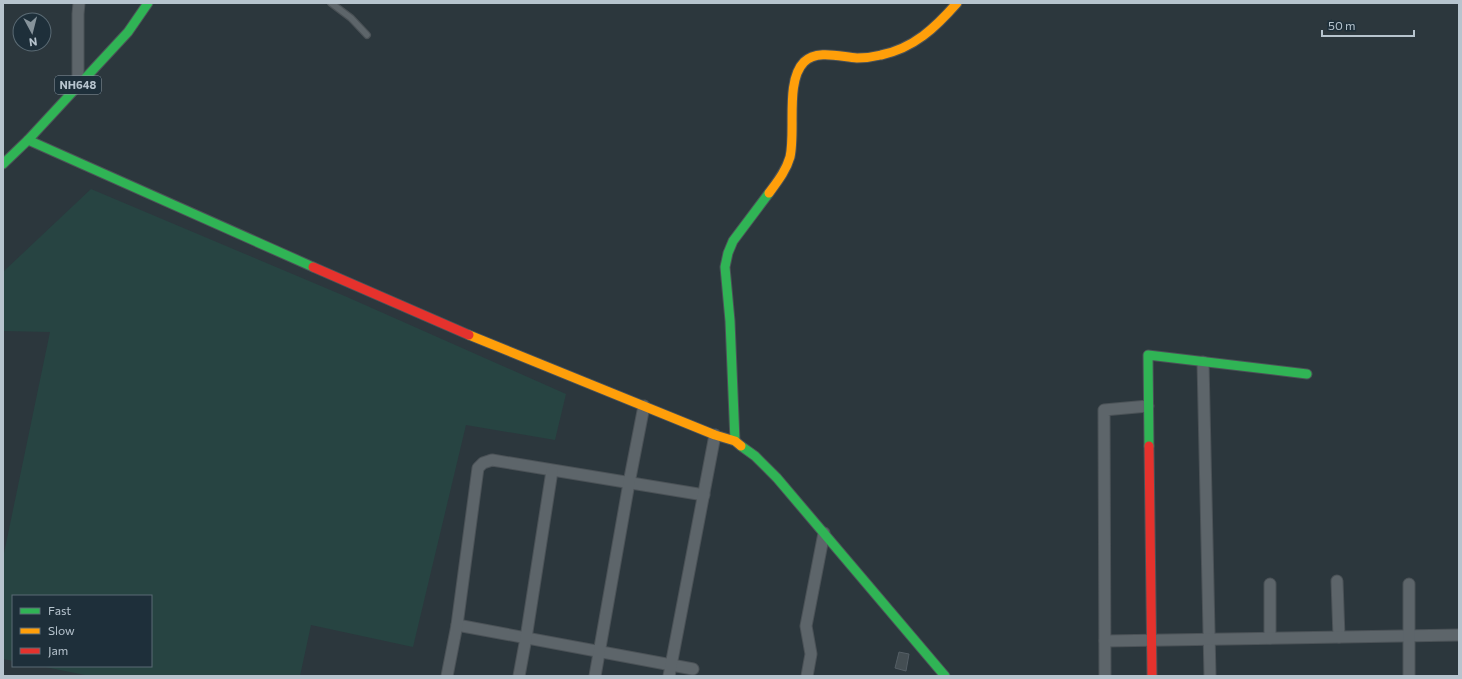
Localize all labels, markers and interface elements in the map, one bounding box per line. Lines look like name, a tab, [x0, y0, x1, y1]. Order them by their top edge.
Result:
north arrow	[12, 12, 52, 52]
scale bar	[1322, 12, 1414, 38]
text: 50 m	[1328, 18, 1356, 32]
text: N	[28, 35, 38, 49]
road number: NH648	[55, 76, 101, 94]
legend	[12, 595, 152, 667]
text: Fast	[48, 603, 71, 617]
text: Slow	[48, 623, 75, 637]
text: Jam	[48, 643, 68, 658]

